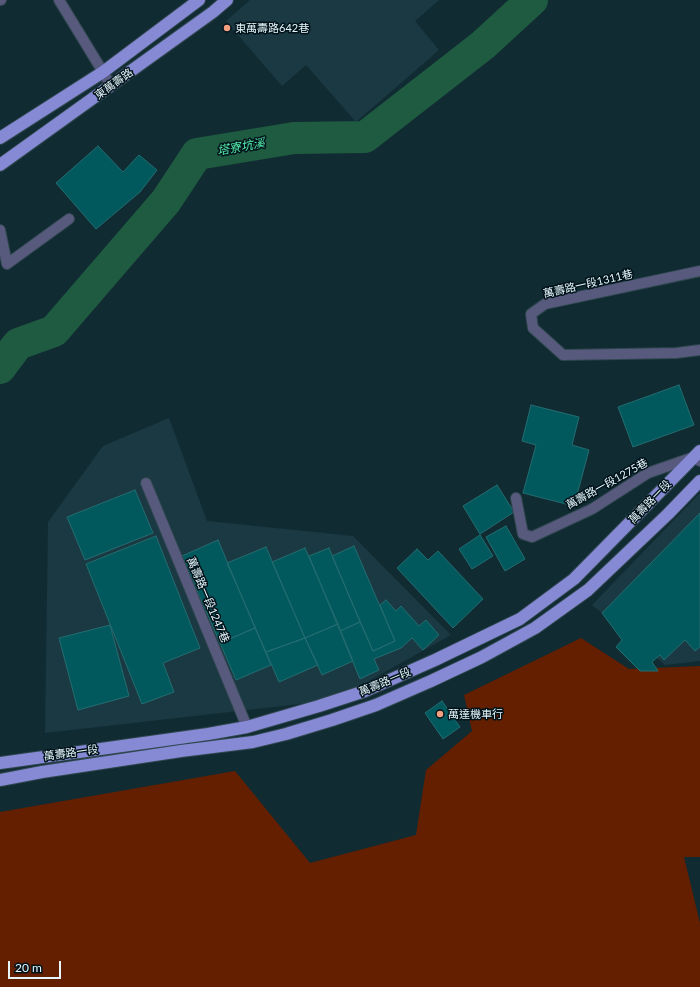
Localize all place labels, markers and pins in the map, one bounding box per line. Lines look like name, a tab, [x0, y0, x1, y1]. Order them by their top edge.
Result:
place label: 東萬壽路642巷	[235, 21, 309, 35]
marker: 東萬壽路642巷	[222, 23, 232, 33]
place label: 萬達機車行	[448, 707, 503, 721]
marker: 萬達機車行	[435, 709, 445, 719]

